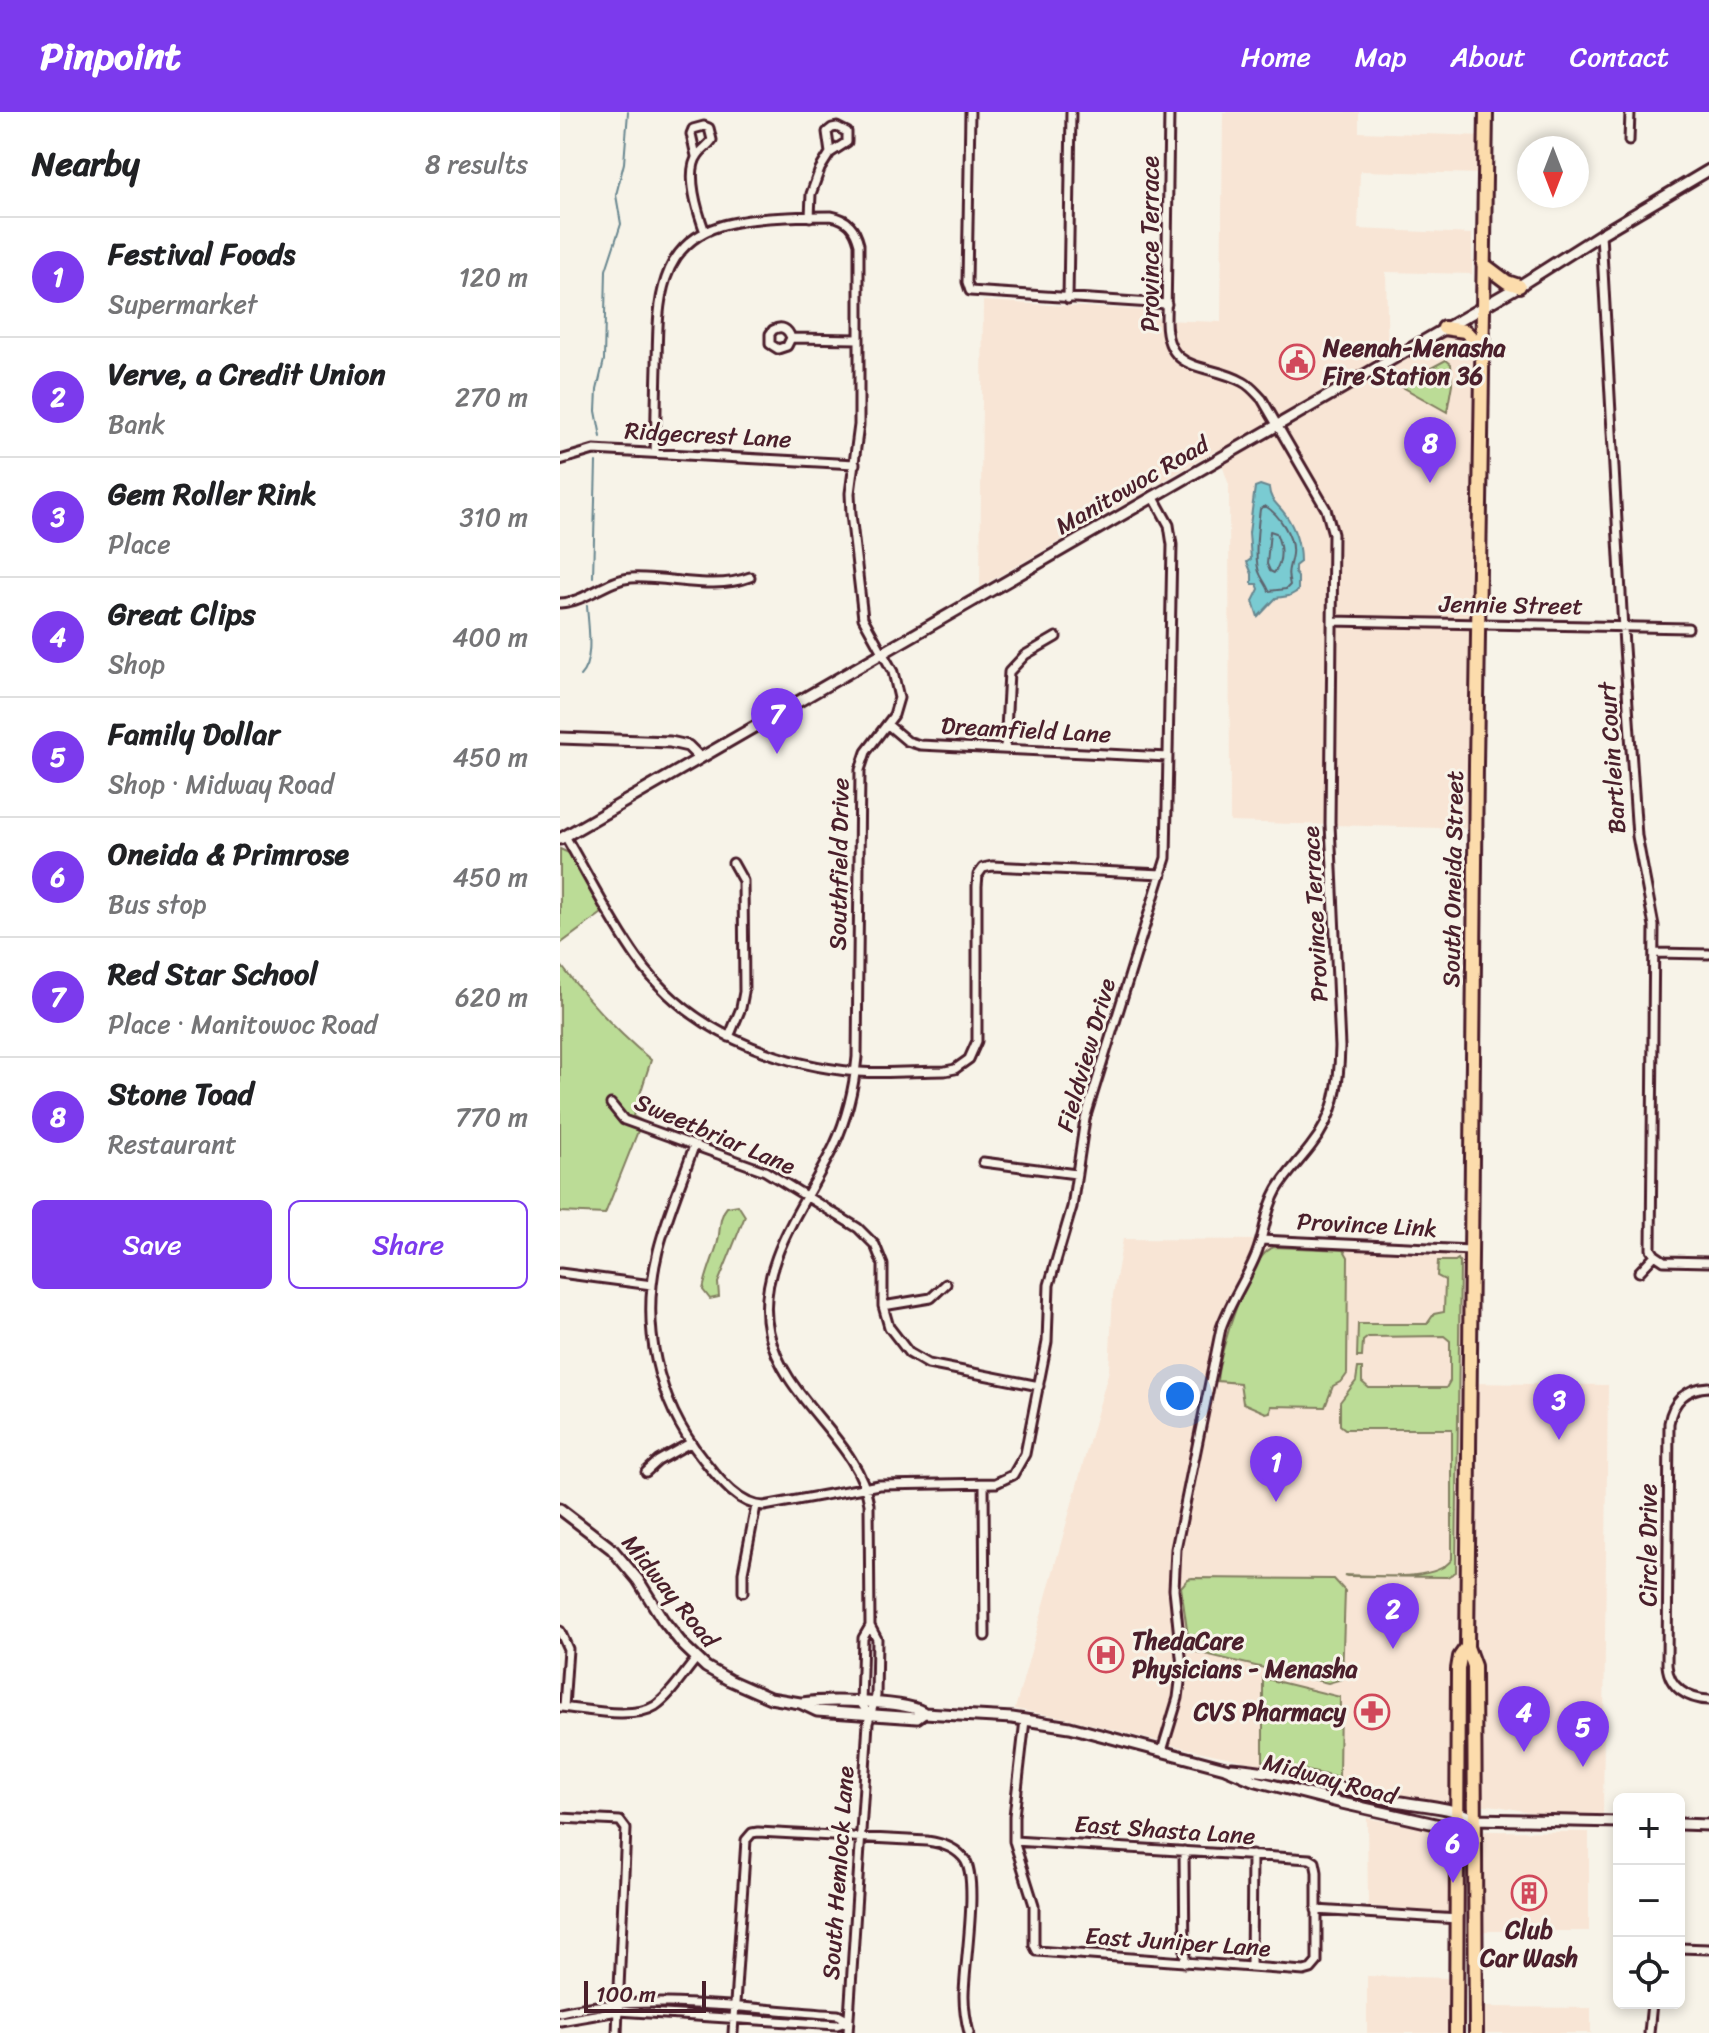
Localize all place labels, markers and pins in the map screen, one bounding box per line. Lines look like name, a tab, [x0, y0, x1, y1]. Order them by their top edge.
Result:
place label: Neenah-Menasha Fire Station 36	[1322, 327, 1507, 397]
public building icon: Neenah-Menasha Fire Station 36	[1278, 343, 1316, 381]
pin: 8	[1404, 417, 1456, 483]
pin: 7	[751, 688, 803, 754]
pin: 3	[1533, 1374, 1585, 1440]
pin: 1	[1250, 1436, 1302, 1502]
pin: 2	[1367, 1583, 1419, 1649]
place label: ThedaCare Physicians - Menasha	[1132, 1620, 1359, 1690]
hospital icon: ThedaCare Physicians - Menasha	[1087, 1636, 1125, 1674]
pin: 4	[1498, 1686, 1550, 1752]
place label: CVS Pharmacy	[1193, 1691, 1347, 1733]
pharmacy icon: CVS Pharmacy	[1353, 1693, 1391, 1731]
pin: 5	[1557, 1701, 1609, 1767]
pin: 6	[1427, 1817, 1479, 1883]
building icon: Club Car Wash	[1510, 1874, 1548, 1912]
place label: Club Car Wash	[1479, 1909, 1578, 1979]

